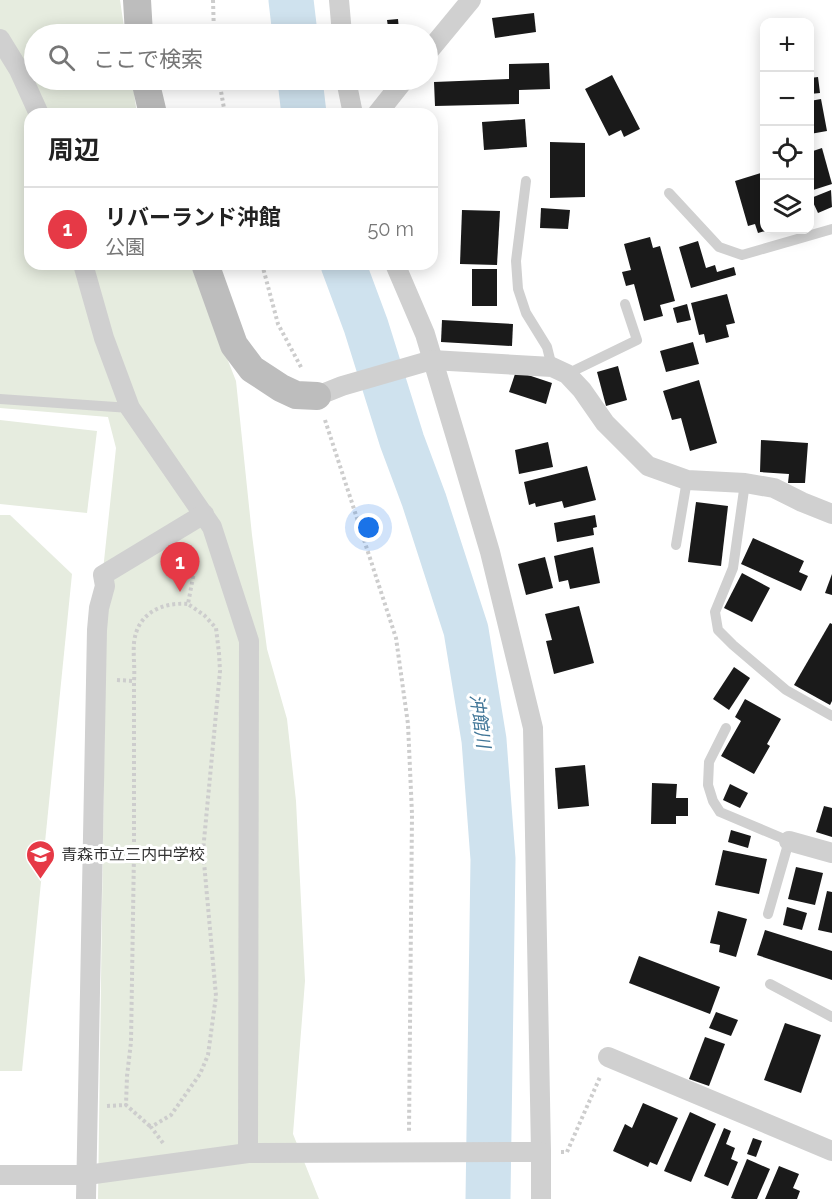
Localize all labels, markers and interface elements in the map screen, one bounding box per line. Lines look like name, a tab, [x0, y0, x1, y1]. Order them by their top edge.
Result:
map controls	[760, 18, 814, 234]
button: +	[760, 18, 814, 72]
search box	[24, 24, 438, 90]
icon: search	[45, 41, 78, 74]
text: ここで検索	[93, 46, 203, 72]
button: −	[760, 72, 814, 126]
button: locate	[760, 126, 814, 180]
text: 周辺	[48, 135, 100, 165]
button: layers	[760, 180, 814, 234]
text: リバーランド沖館	[105, 204, 281, 230]
text: 1	[63, 217, 72, 241]
text: 50 m	[367, 217, 414, 241]
text: 公園	[105, 235, 145, 259]
your location	[354, 513, 383, 542]
pin: 1	[160, 542, 200, 592]
water label: 沖館川	[466, 693, 495, 751]
school or university icon: 青森市立三内中学校	[24, 838, 56, 880]
place label: 青森市立三内中学校	[61, 845, 205, 864]

